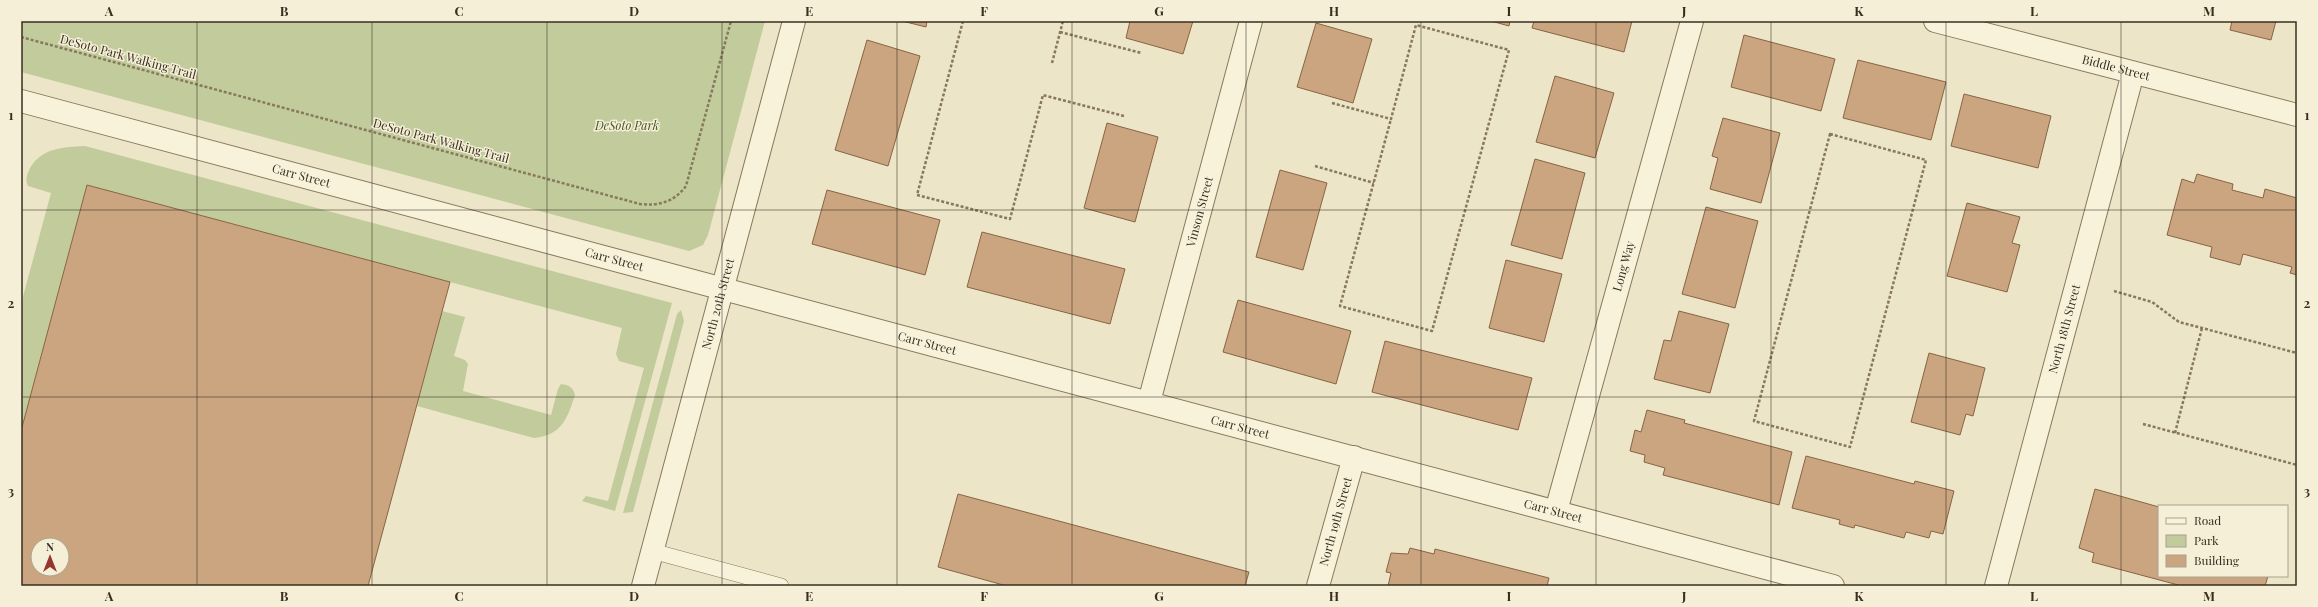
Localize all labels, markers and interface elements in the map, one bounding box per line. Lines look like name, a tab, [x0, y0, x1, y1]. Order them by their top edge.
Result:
text: A	[104, 2, 114, 19]
text: B	[280, 2, 289, 19]
text: C	[454, 2, 464, 19]
text: D	[629, 2, 639, 19]
text: E	[805, 2, 813, 19]
text: F	[980, 2, 988, 19]
text: G	[1154, 2, 1164, 19]
text: H	[1329, 2, 1339, 19]
text: I	[1507, 2, 1512, 19]
text: J	[1681, 2, 1687, 19]
text: K	[1854, 2, 1864, 19]
text: L	[2030, 2, 2038, 19]
text: M	[2203, 2, 2215, 19]
street label: DeSoto Park Walking Trail	[58, 30, 199, 82]
street label: Biddle Street	[2081, 51, 2153, 84]
text: 1	[9, 106, 14, 123]
text: 1	[2305, 106, 2310, 123]
street label: DeSoto Park Walking Trail	[371, 114, 512, 166]
park label: DeSoto Park	[594, 117, 659, 133]
street label: Carr Street	[270, 160, 333, 191]
street label: Vinson Street	[1182, 174, 1216, 249]
street label: Long Way	[1608, 239, 1638, 293]
street label: Carr Street	[583, 243, 646, 274]
street label: North 20th Street	[698, 255, 737, 351]
street label: North 18th Street	[2044, 282, 2083, 375]
text: 2	[8, 294, 15, 311]
text: 2	[2304, 294, 2311, 311]
street label: Carr Street	[896, 327, 959, 358]
street label: Carr Street	[1209, 411, 1272, 442]
street label: North 19th Street	[1315, 474, 1355, 567]
text: 3	[8, 482, 14, 499]
text: 3	[2304, 482, 2310, 499]
street label: Carr Street	[1522, 495, 1585, 526]
legend	[2158, 505, 2288, 577]
text: Road	[2194, 512, 2221, 528]
text: Park	[2194, 532, 2219, 548]
north arrow	[30, 537, 70, 577]
text: N	[46, 539, 54, 554]
text: Building	[2194, 552, 2240, 568]
text: A	[104, 587, 114, 604]
text: B	[280, 587, 289, 604]
text: C	[454, 587, 464, 604]
text: D	[629, 587, 639, 604]
text: E	[805, 587, 813, 604]
text: F	[980, 587, 988, 604]
text: G	[1154, 587, 1164, 604]
text: H	[1329, 587, 1339, 604]
text: I	[1507, 587, 1512, 604]
text: J	[1681, 587, 1687, 604]
text: K	[1854, 587, 1864, 604]
text: L	[2030, 587, 2038, 604]
text: M	[2203, 587, 2215, 604]

